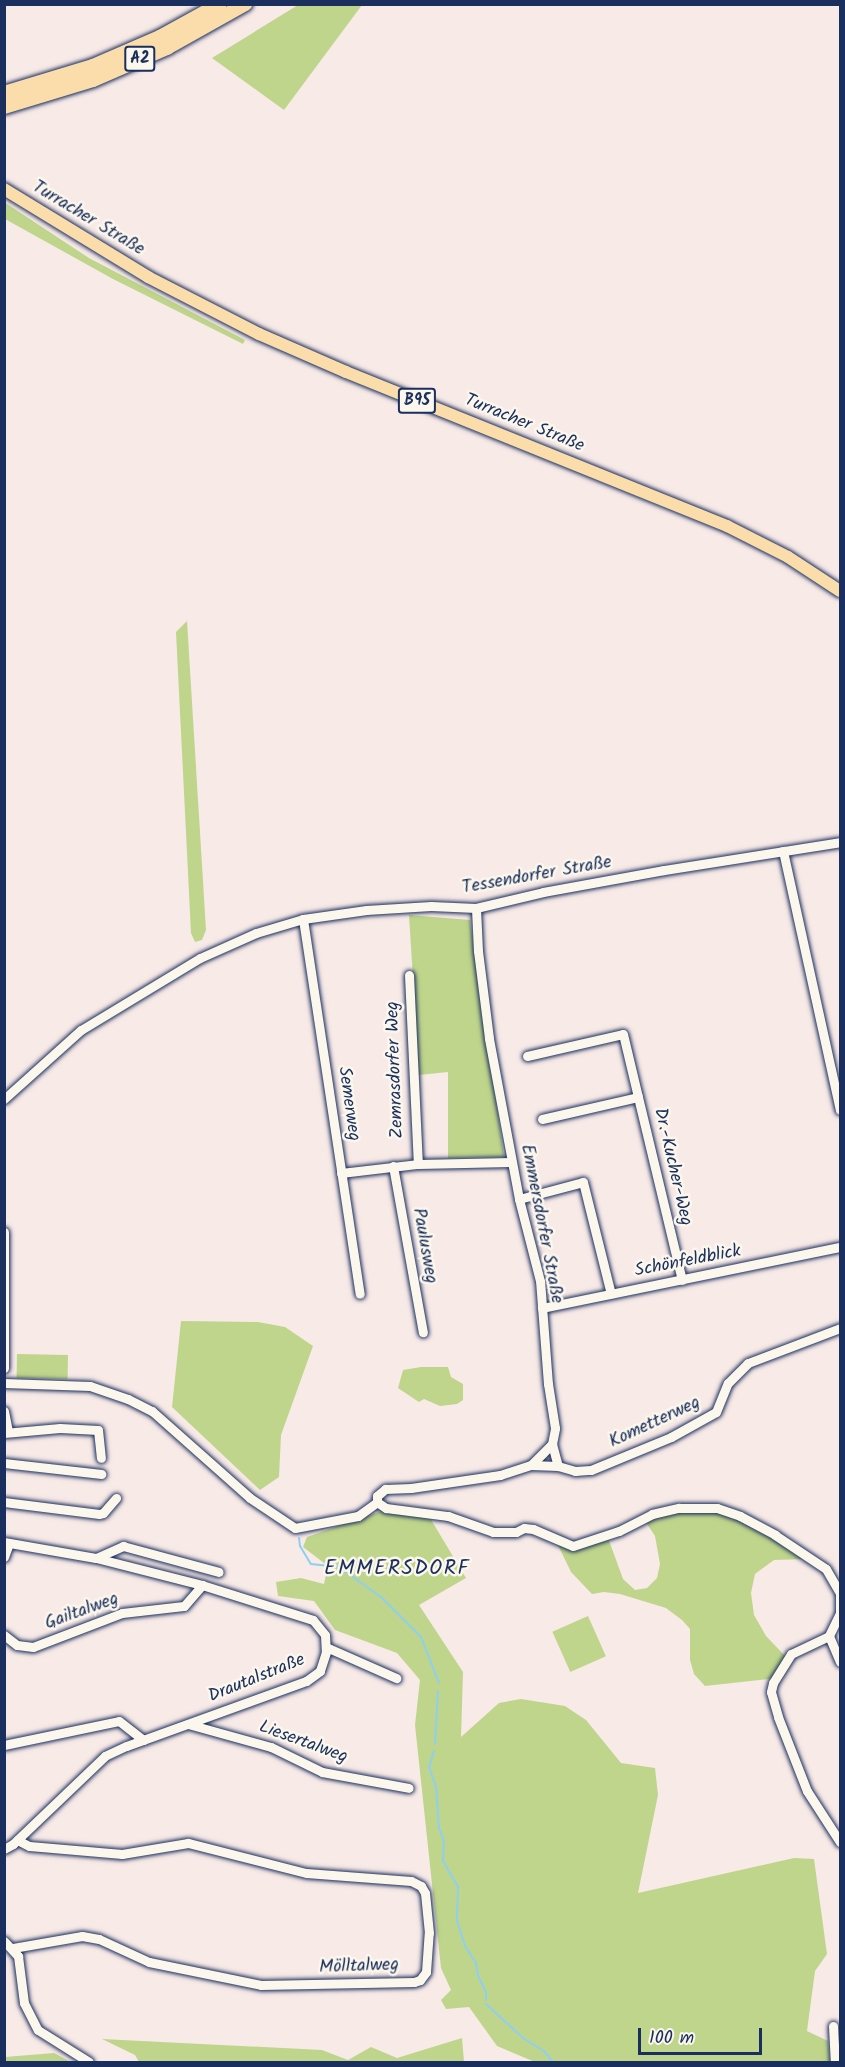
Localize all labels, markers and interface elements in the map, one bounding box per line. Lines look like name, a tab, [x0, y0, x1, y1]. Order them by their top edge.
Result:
road number: A2	[124, 46, 156, 72]
street label: Turracher Straße	[28, 177, 148, 261]
road number: B95	[398, 388, 436, 414]
street label: Turracher Straße	[461, 390, 587, 458]
street label: Tessendorfer Straße	[461, 852, 613, 900]
street label: Zemrasdorfer Weg	[383, 1001, 409, 1139]
street label: Semerweg	[332, 1065, 364, 1143]
street label: Dr.-Kucher-Weg	[648, 1106, 696, 1228]
street label: Emmersdorfer Straße	[515, 1143, 567, 1305]
street label: Paulusweg	[407, 1207, 441, 1285]
street label: Schönfeldblick	[633, 1241, 743, 1283]
street label: Kometterweg	[606, 1393, 704, 1453]
district label: EMMERSDORF	[324, 1556, 470, 1582]
street label: Gailtalweg	[42, 1589, 122, 1635]
street label: Drautalstraße	[206, 1650, 308, 1708]
street label: Liesertalweg	[256, 1717, 350, 1769]
street label: Mölltalweg	[319, 1955, 399, 1979]
scale bar	[641, 2016, 766, 2054]
text: 100 m	[649, 2024, 694, 2053]

